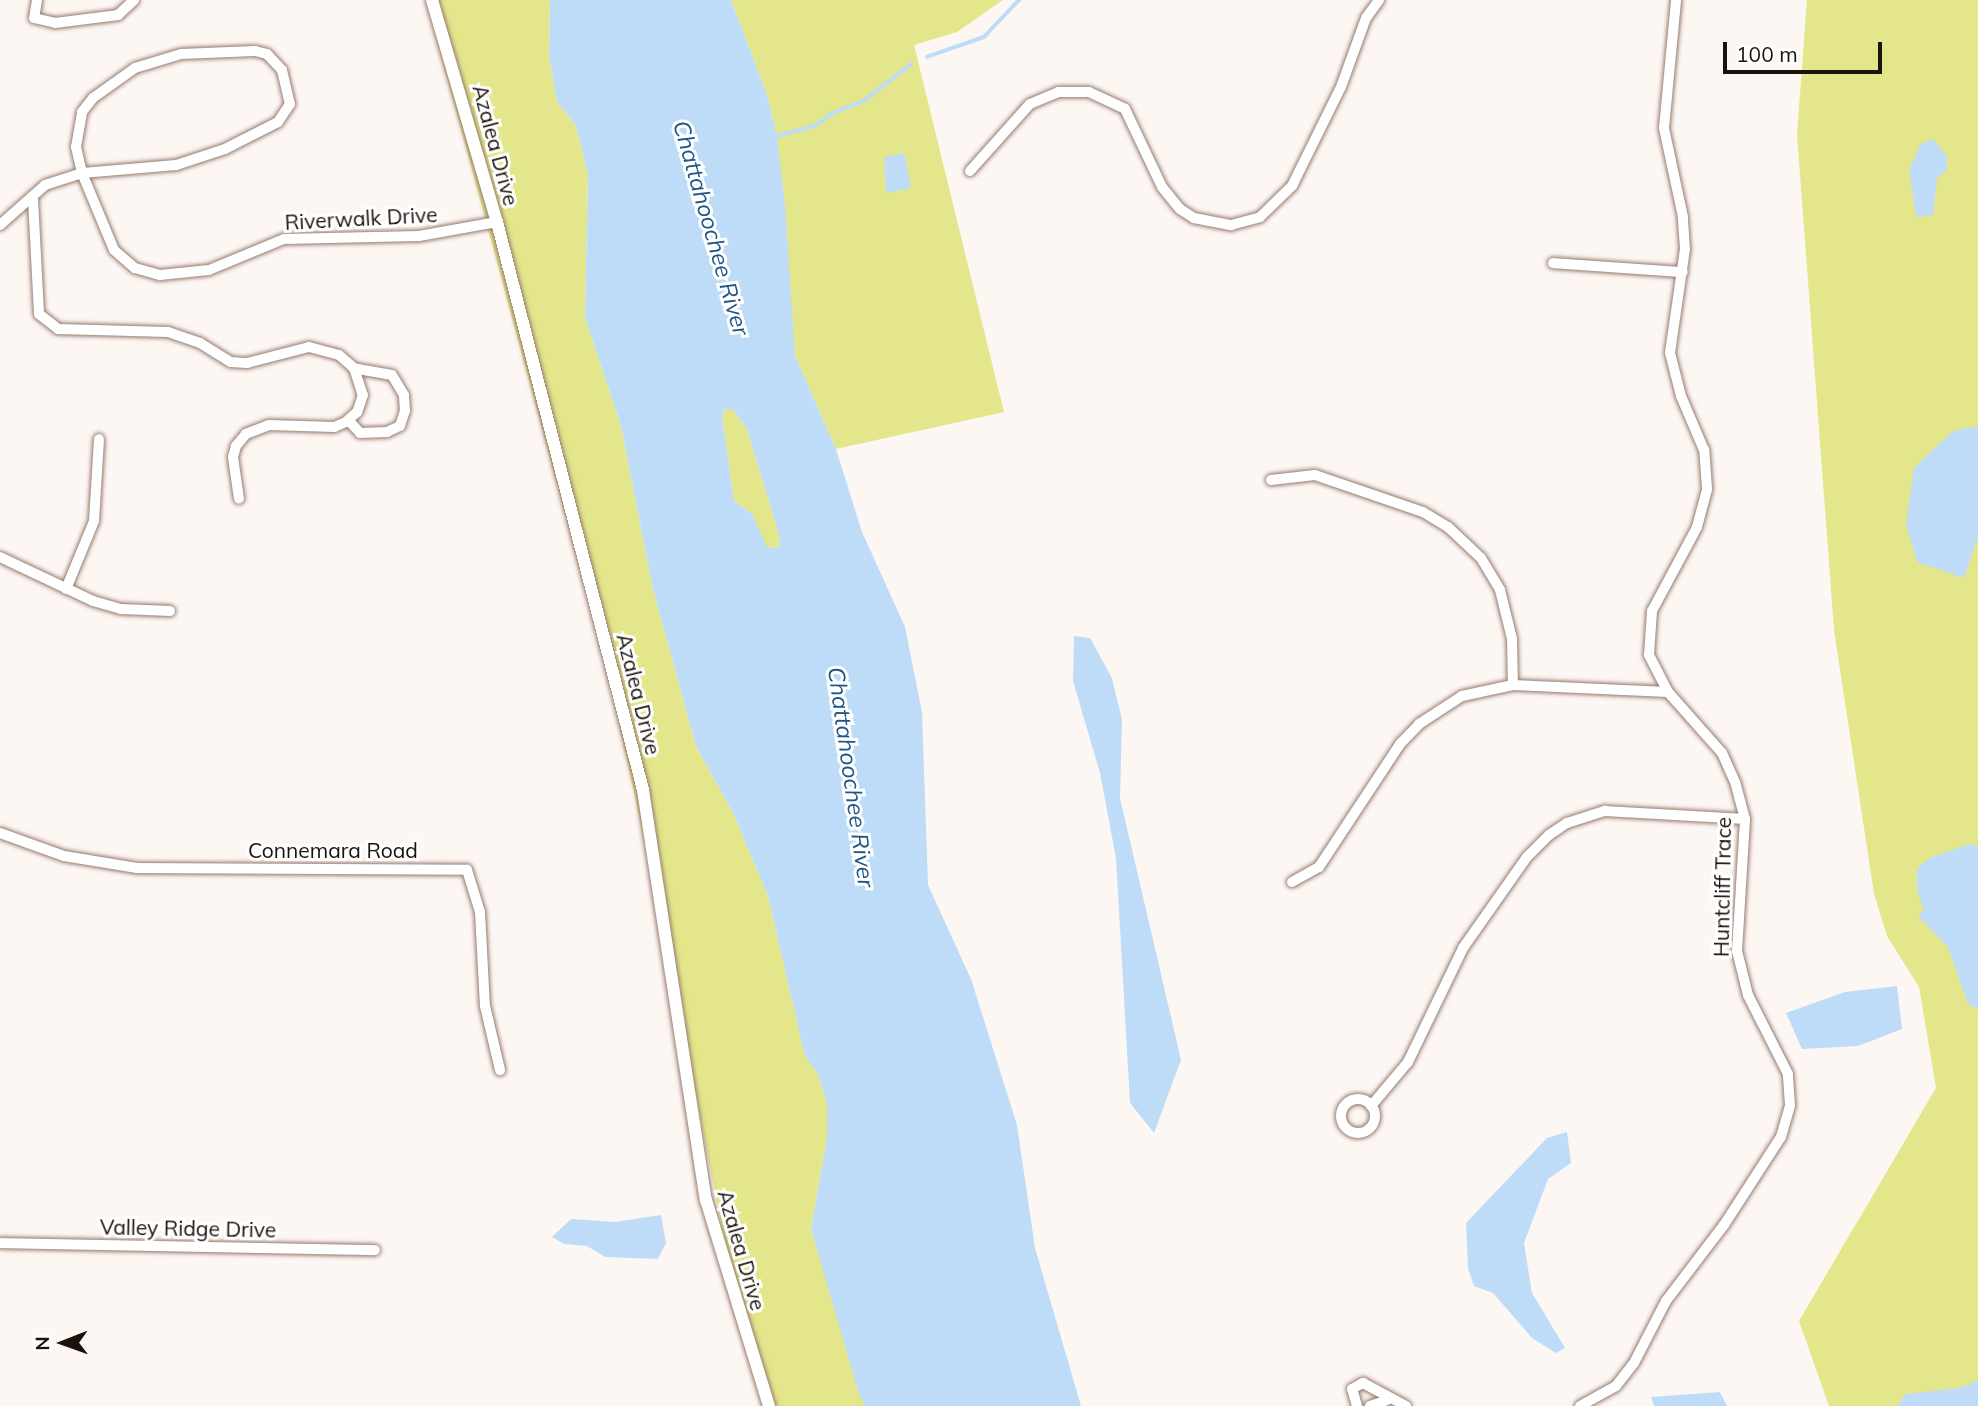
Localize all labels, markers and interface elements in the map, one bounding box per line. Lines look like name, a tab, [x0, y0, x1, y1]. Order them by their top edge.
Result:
scale bar	[1726, 28, 1885, 72]
text: 100 m	[1736, 41, 1798, 67]
street label: Azalea Drive	[468, 82, 524, 208]
water label: Chattahoochee River	[667, 117, 755, 339]
street label: Riverwalk Drive	[284, 201, 438, 235]
street label: Azalea Drive	[612, 631, 666, 757]
water label: Chattahoochee River	[822, 665, 880, 889]
street label: Huntcliff Trace	[1708, 817, 1736, 957]
street label: Connemara Road	[248, 837, 418, 863]
street label: Azalea Drive	[713, 1187, 771, 1313]
street label: Valley Ridge Drive	[100, 1214, 276, 1242]
north arrow	[28, 1308, 98, 1378]
text: N	[30, 1336, 54, 1351]

